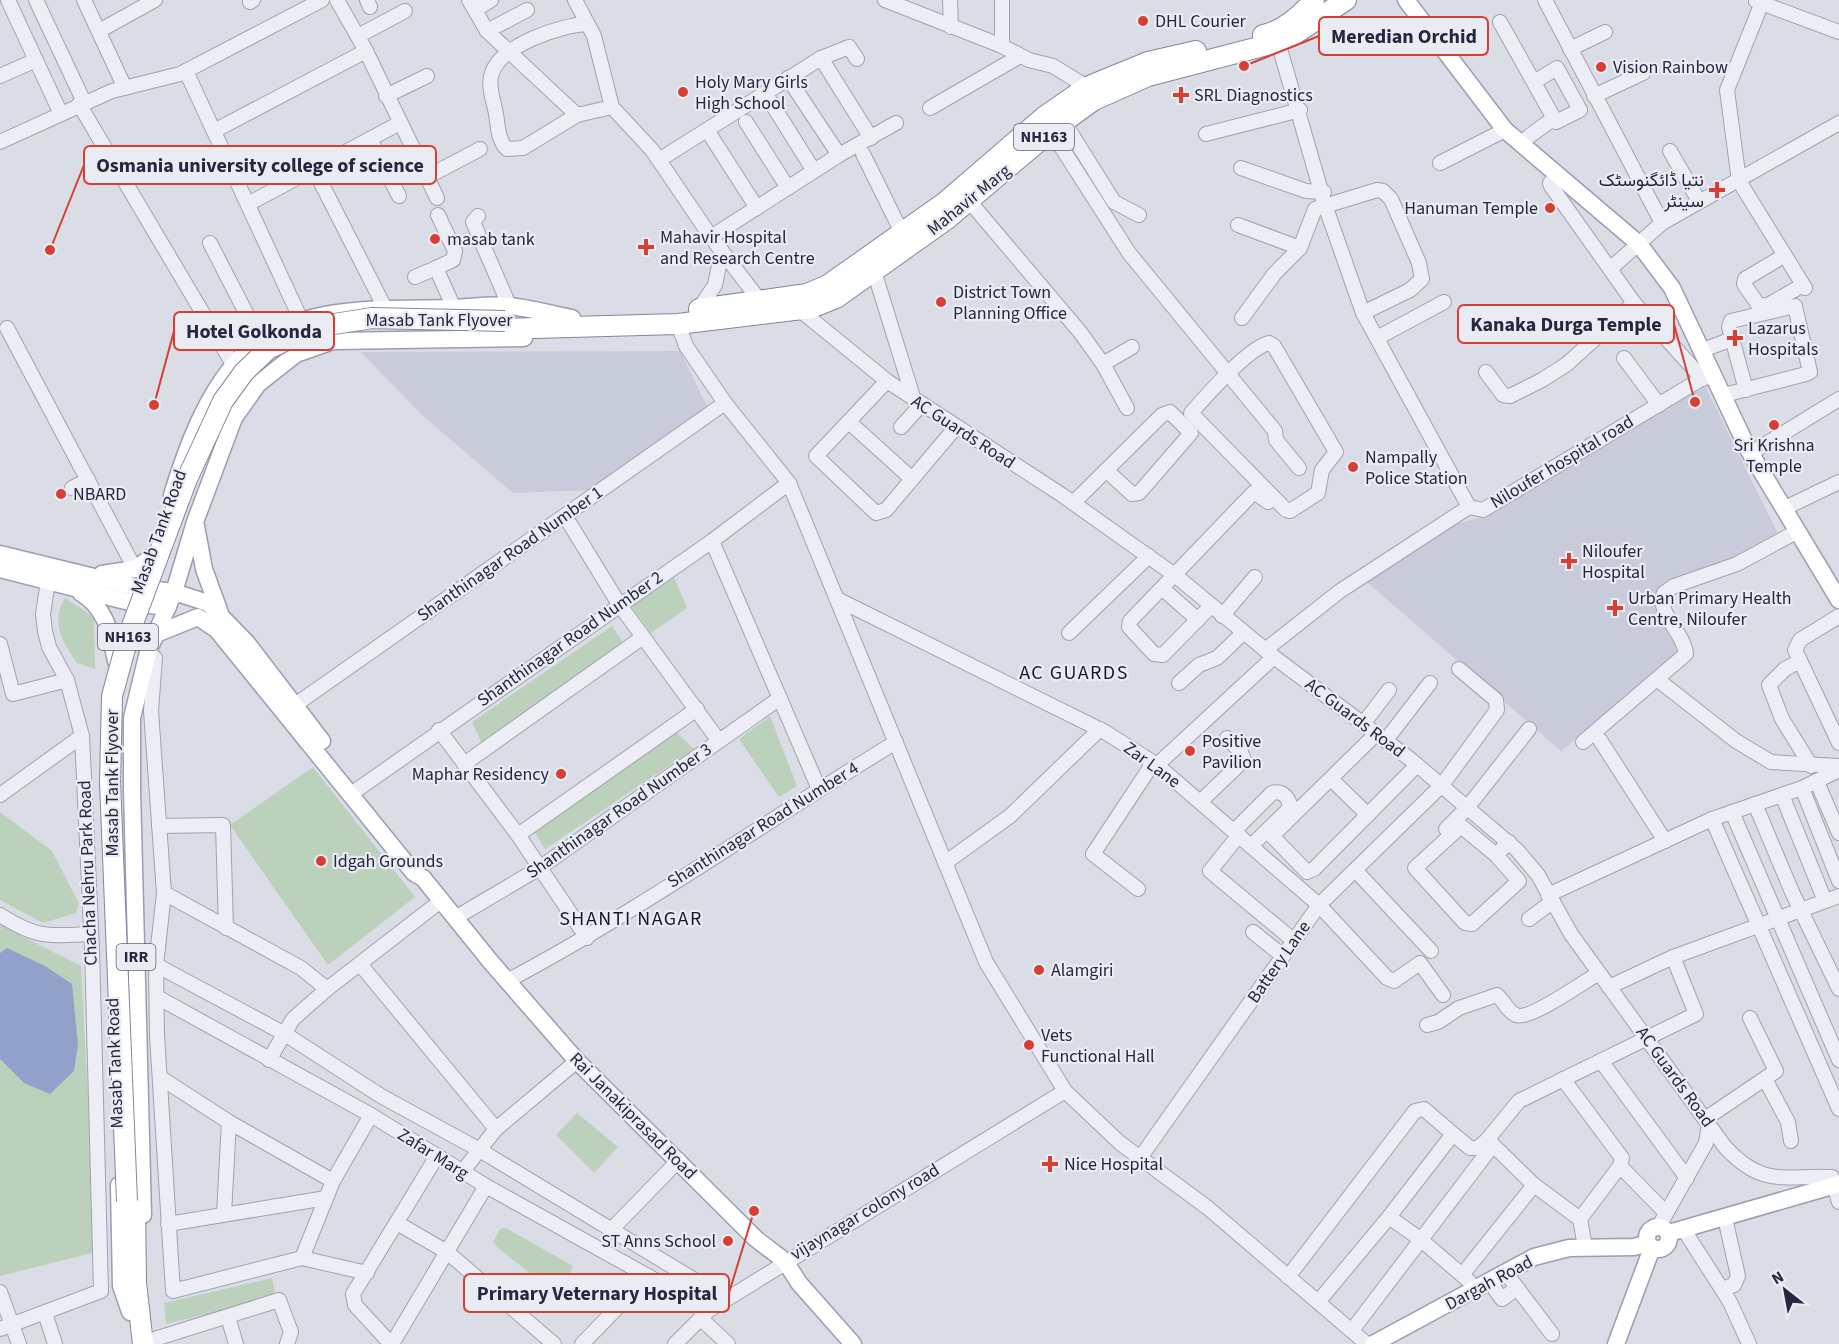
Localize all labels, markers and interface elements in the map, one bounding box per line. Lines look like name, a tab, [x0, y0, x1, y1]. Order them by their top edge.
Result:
place label: DHL Courier	[1155, 9, 1247, 34]
marker: DHL Courier	[1136, 14, 1150, 28]
callout: Meredian Orchid	[1319, 17, 1488, 55]
text: Meredian Orchid	[1331, 23, 1477, 51]
place label: Vision Rainbow	[1613, 55, 1728, 80]
marker: Vision Rainbow	[1594, 60, 1608, 74]
place label: Holy Mary Girls High School	[695, 70, 808, 116]
place label: SRL Diagnostics	[1194, 83, 1313, 108]
marker: Holy Mary Girls High School	[676, 85, 690, 99]
marker: SRL Diagnostics	[1172, 86, 1190, 104]
road number: NH163	[1014, 124, 1074, 150]
callout: Osmania university college of science	[84, 146, 436, 184]
text: Osmania university college of science	[96, 152, 424, 180]
street label: Mahavir Marg	[922, 159, 1016, 241]
place label: نتیا ڈائگنوسٹک سینٹر	[1599, 168, 1704, 214]
marker: نتیا ڈائگنوسٹک سینٹر	[1708, 181, 1726, 199]
place label: Hanuman Temple	[1404, 196, 1538, 221]
marker: Hanuman Temple	[1543, 201, 1557, 215]
place label: Mahavir Hospital and Research Centre	[660, 225, 815, 271]
place label: masab tank	[447, 227, 535, 252]
marker: masab tank	[428, 232, 442, 246]
marker: Mahavir Hospital and Research Centre	[637, 238, 655, 256]
place label: District Town Planning Office	[953, 280, 1067, 326]
marker: District Town Planning Office	[934, 295, 948, 309]
callout: Kanaka Durga Temple	[1458, 305, 1674, 343]
street label: Masab Tank Flyover	[365, 308, 513, 333]
text: Kanaka Durga Temple	[1470, 311, 1662, 339]
callout: Hotel Golkonda	[174, 312, 334, 350]
place label: Lazarus Hospitals	[1748, 316, 1818, 362]
text: Hotel Golkonda	[186, 318, 322, 346]
marker: Lazarus Hospitals	[1726, 329, 1744, 347]
street label: AC Guards Road	[906, 389, 1020, 475]
street label: Niloufer hospital road	[1486, 409, 1638, 515]
marker: Sri Krishna Temple	[1767, 418, 1781, 432]
place label: Sri Krishna Temple	[1733, 433, 1815, 479]
place label: Nampally Police Station	[1365, 445, 1468, 491]
marker: Nampally Police Station	[1346, 460, 1360, 474]
street label: Masab Tank Road	[125, 466, 193, 598]
street label: Shanthinagar Road Number 1	[412, 480, 608, 628]
place label: NBARD	[73, 482, 126, 507]
marker: NBARD	[54, 487, 68, 501]
place label: Niloufer Hospital	[1582, 539, 1645, 585]
marker: Niloufer Hospital	[1560, 552, 1578, 570]
street label: Shanthinagar Road Number 2	[472, 565, 668, 713]
place label: Urban Primary Health Centre, Niloufer	[1628, 586, 1792, 632]
marker: Urban Primary Health Centre, Niloufer	[1606, 599, 1624, 617]
road number: NH163	[98, 624, 158, 650]
district label: AC GUARDS	[1019, 659, 1129, 687]
street label: AC Guards Road	[1300, 672, 1410, 764]
street label: Masab Tank Flyover	[100, 709, 125, 857]
place label: Positive Pavilion	[1202, 729, 1262, 775]
street label: Zar Lane	[1118, 736, 1186, 794]
street label: Shanthinagar Road Number 3	[521, 737, 717, 885]
marker: Positive Pavilion	[1183, 744, 1197, 758]
street label: Shanthinagar Road Number 4	[662, 756, 864, 894]
place label: Maphar Residency	[412, 762, 550, 787]
marker: Maphar Residency	[554, 767, 568, 781]
street label: Chacha Nehru Park Road	[72, 780, 104, 966]
place label: Idgah Grounds	[333, 849, 443, 874]
marker: Idgah Grounds	[314, 854, 328, 868]
district label: SHANTI NAGAR	[559, 905, 703, 933]
street label: Battery Lane	[1241, 916, 1317, 1008]
road number: IRR	[116, 944, 156, 970]
place label: Alamgiri	[1051, 958, 1114, 983]
marker: Alamgiri	[1032, 963, 1046, 977]
street label: Masab Tank Road	[100, 997, 130, 1129]
street label: AC Guards Road	[1630, 1021, 1720, 1133]
place label: Vets Functional Hall	[1041, 1023, 1155, 1069]
marker: Vets Functional Hall	[1022, 1038, 1036, 1052]
street label: Rai Janakiprasad Road	[564, 1047, 702, 1185]
street label: Zafar Marg	[393, 1122, 473, 1186]
place label: Nice Hospital	[1064, 1152, 1163, 1177]
marker: Nice Hospital	[1041, 1155, 1059, 1173]
street label: vijaynagar colony road	[786, 1158, 944, 1266]
place label: ST Anns School	[601, 1229, 716, 1254]
marker: ST Anns School	[721, 1234, 735, 1248]
street label: Dargah Road	[1441, 1249, 1537, 1317]
north arrow	[1755, 1260, 1815, 1320]
text: N	[1768, 1266, 1788, 1290]
callout: Primary Veternary Hospital	[464, 1274, 729, 1312]
text: Primary Veternary Hospital	[477, 1280, 718, 1308]

